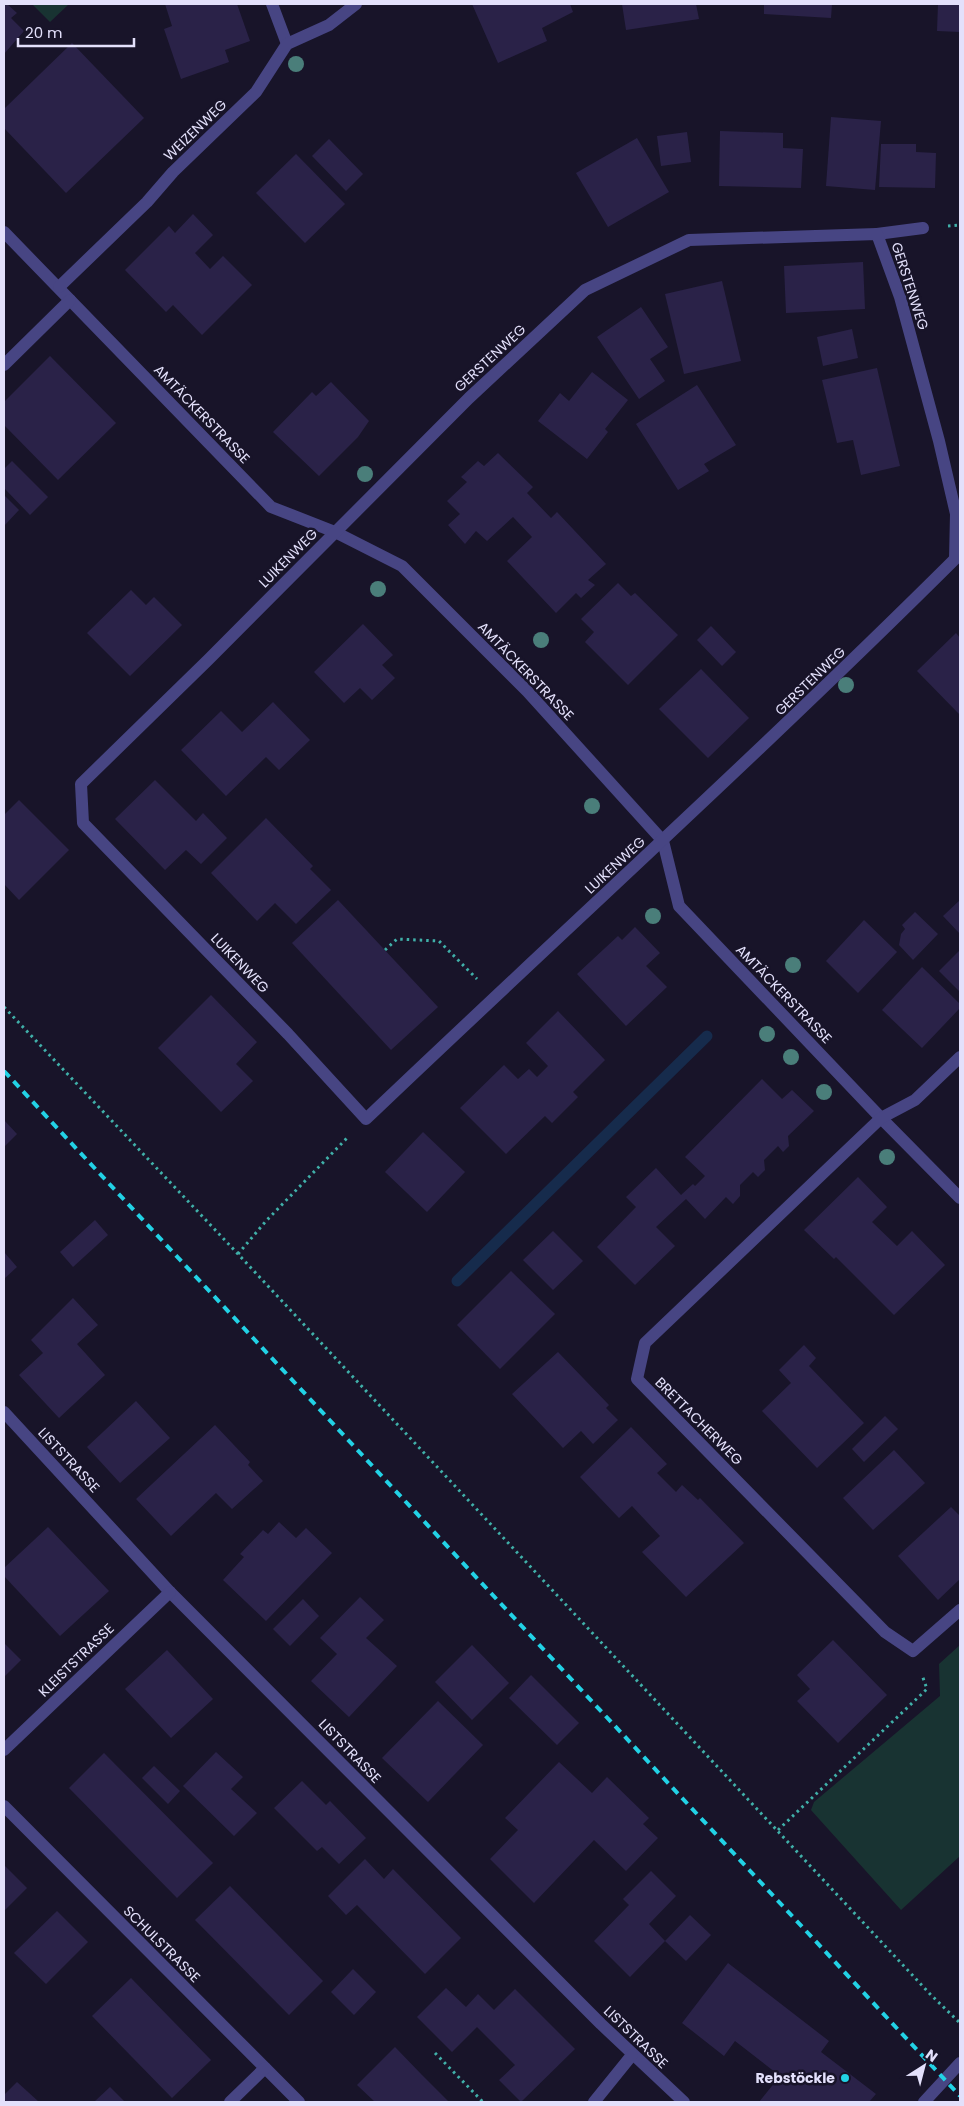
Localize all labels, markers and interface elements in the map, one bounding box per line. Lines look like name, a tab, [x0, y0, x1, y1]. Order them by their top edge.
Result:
scale bar	[18, 15, 134, 47]
text: 20 m	[25, 22, 63, 43]
street label: WEIZENWEG	[159, 95, 231, 165]
street label: GERSTENWEG	[886, 240, 934, 333]
street label: GERSTENWEG	[450, 320, 530, 396]
street label: AMTÄCKERSTRASSE	[149, 360, 255, 468]
street label: LUIKENWEG	[254, 524, 322, 592]
street label: AMTÄCKERSTRASSE	[473, 617, 579, 725]
street label: GERSTENWEG	[770, 642, 850, 720]
street label: LUIKENWEG	[580, 832, 650, 898]
street label: LUIKENWEG	[206, 929, 274, 997]
street label: AMTÄCKERSTRASSE	[731, 940, 837, 1048]
street label: BRETTACHERWEG	[651, 1373, 747, 1469]
street label: LISTSTRASSE	[34, 1423, 104, 1497]
street label: KLEISTSTRASSE	[34, 1619, 118, 1701]
street label: LISTSTRASSE	[314, 1714, 386, 1788]
street label: SCHULSTRASSE	[119, 1901, 205, 1987]
street label: LISTSTRASSE	[599, 2001, 673, 2073]
north arrow	[899, 2041, 949, 2091]
text: N	[922, 2044, 942, 2067]
place label: Rebstöckle	[755, 2068, 835, 2088]
marker: Rebstöckle	[839, 2072, 851, 2084]

